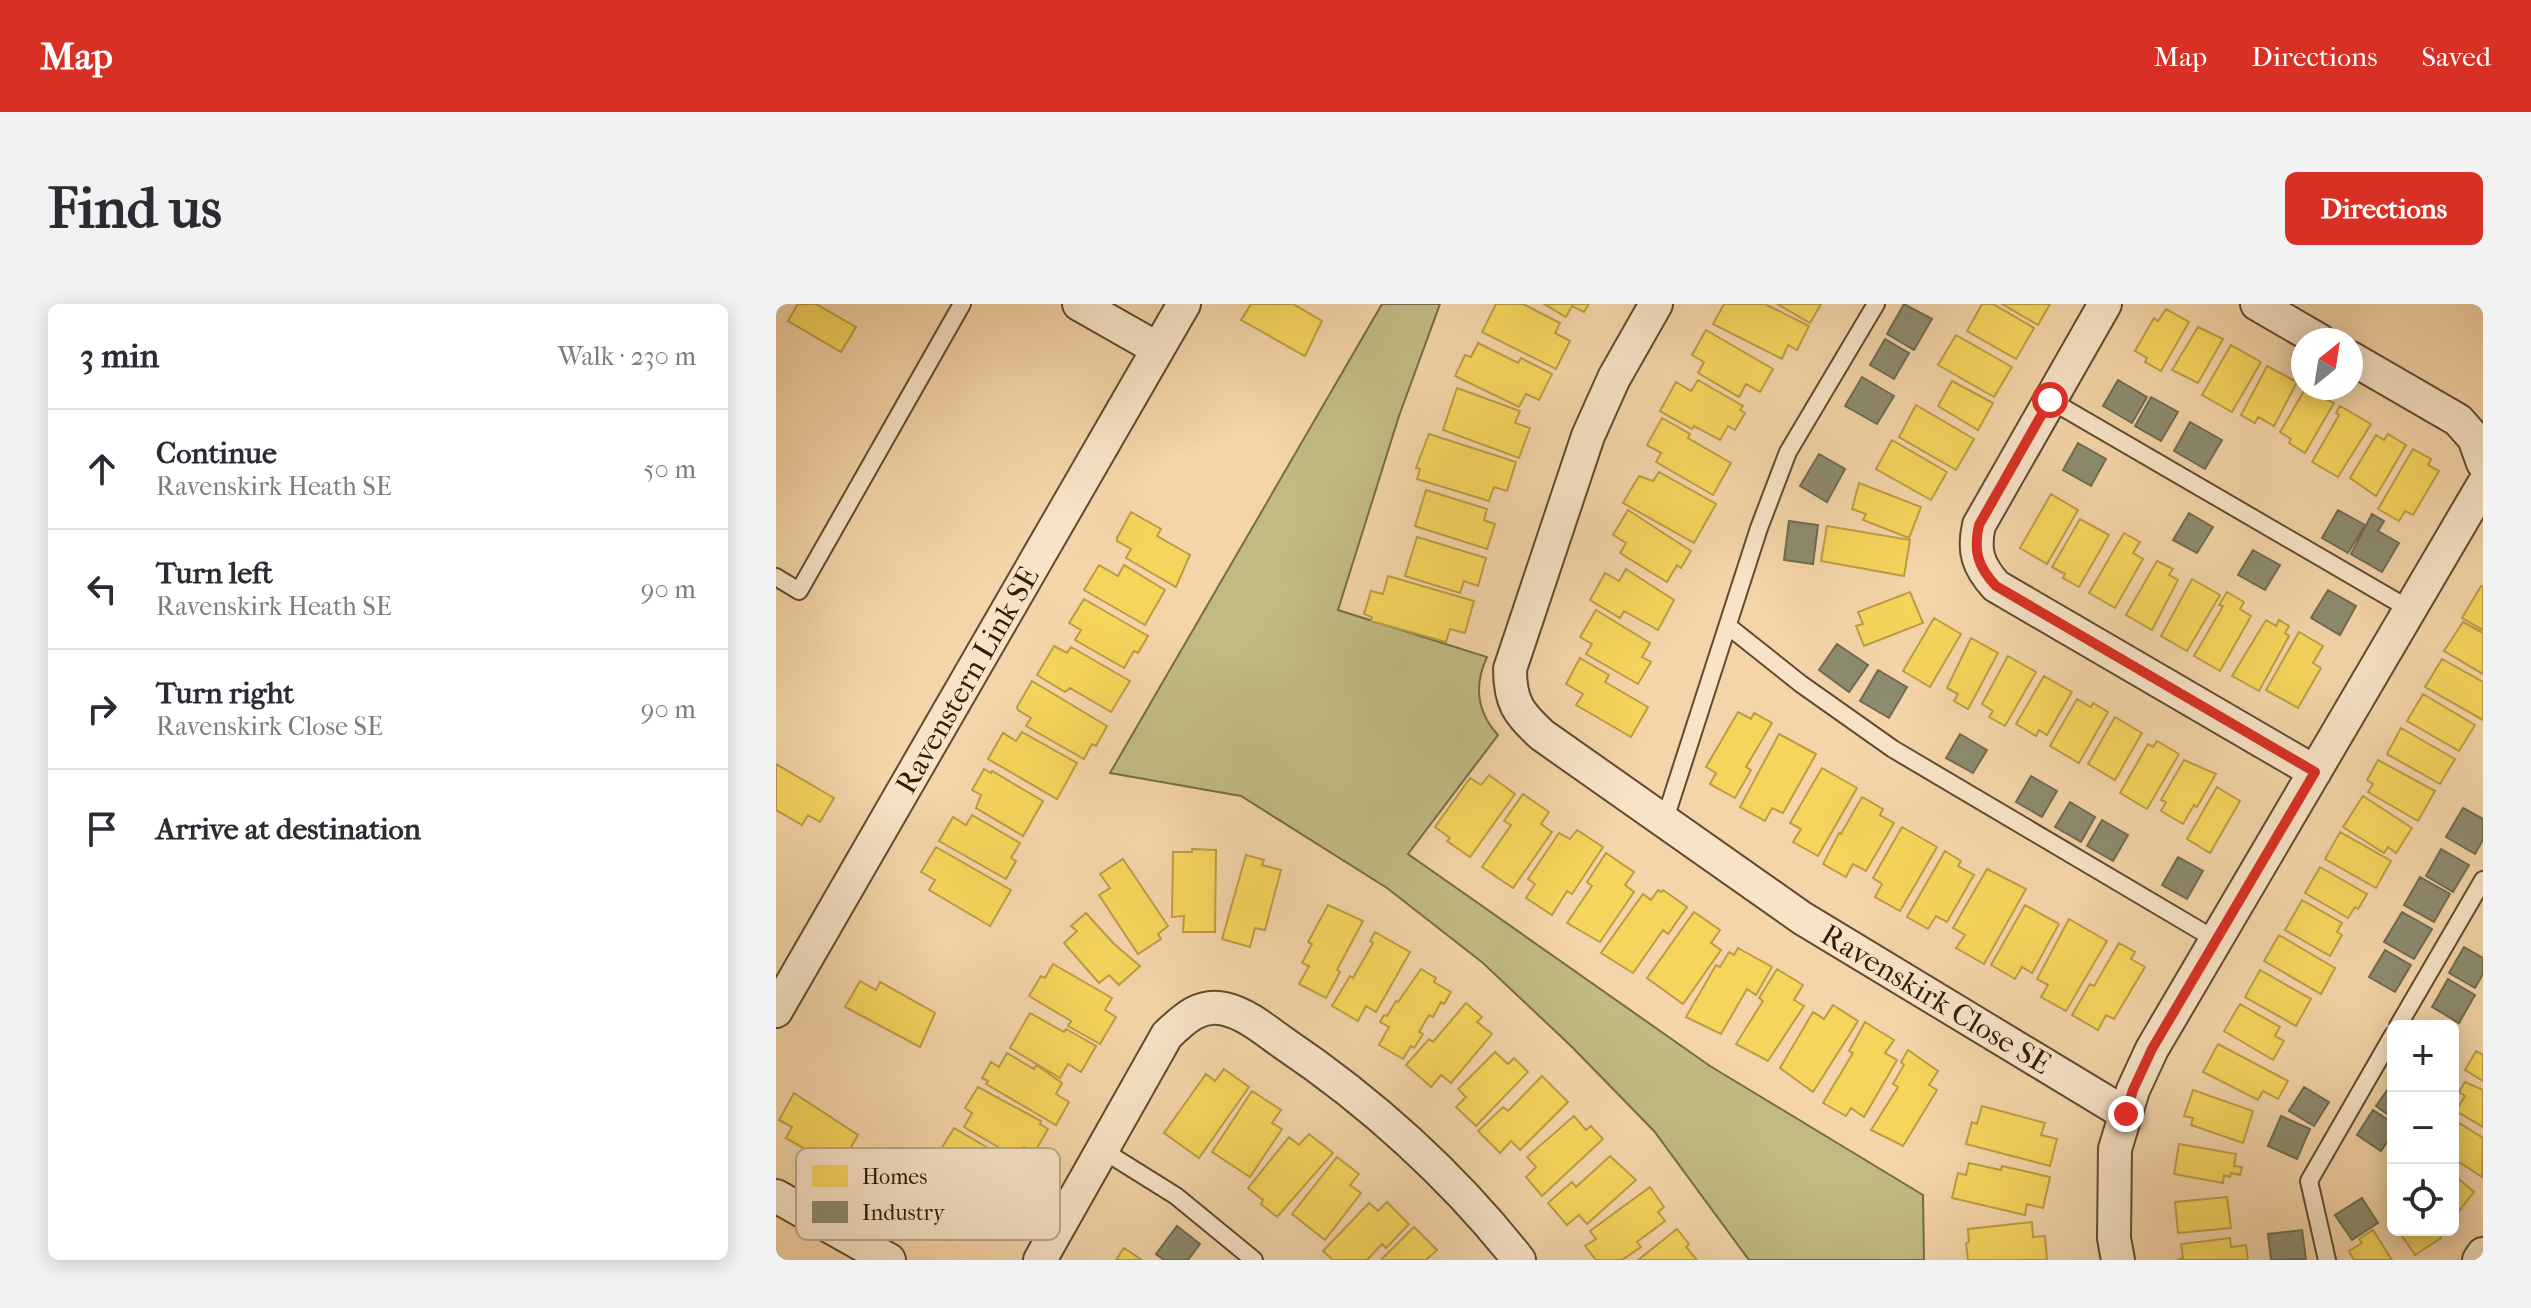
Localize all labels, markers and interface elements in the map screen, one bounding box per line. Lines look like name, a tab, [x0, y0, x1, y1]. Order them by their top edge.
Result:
text: Map	[40, 34, 113, 79]
text: Map	[2154, 40, 2207, 73]
text: Directions	[2251, 40, 2378, 73]
text: Saved	[2422, 40, 2491, 73]
button: Directions	[2285, 172, 2483, 245]
text: Find us	[48, 176, 222, 241]
north arrow	[2291, 328, 2363, 400]
text: 3 min	[80, 336, 159, 376]
text: Walk · 230 m	[558, 341, 696, 372]
route start	[2032, 382, 2068, 418]
text: Continue	[156, 436, 277, 471]
icon: ahead	[80, 447, 124, 491]
text: 50 m	[643, 454, 696, 485]
text: Ravenskirk Heath SE	[156, 471, 392, 502]
text: Turn left	[156, 556, 273, 591]
street label: Ravenstern Link SE	[888, 561, 1046, 800]
icon: left	[80, 567, 124, 611]
text: 90 m	[641, 574, 696, 605]
text: Ravenskirk Heath SE	[156, 591, 392, 622]
text: Turn right	[156, 676, 294, 711]
icon: right	[80, 687, 124, 731]
text: 90 m	[641, 694, 696, 725]
text: Ravenskirk Close SE	[156, 711, 383, 742]
icon: arrive	[80, 807, 124, 851]
text: Arrive at destination	[156, 812, 421, 847]
street label: Ravenskirk Close SE	[1815, 917, 2057, 1082]
map controls	[2387, 1020, 2459, 1236]
button: +	[2387, 1020, 2459, 1092]
button: −	[2387, 1092, 2459, 1164]
route end	[2108, 1096, 2144, 1132]
legend	[796, 1148, 1060, 1240]
text: Homes	[862, 1164, 927, 1190]
button: locate	[2387, 1164, 2459, 1236]
text: Industry	[862, 1200, 946, 1226]

